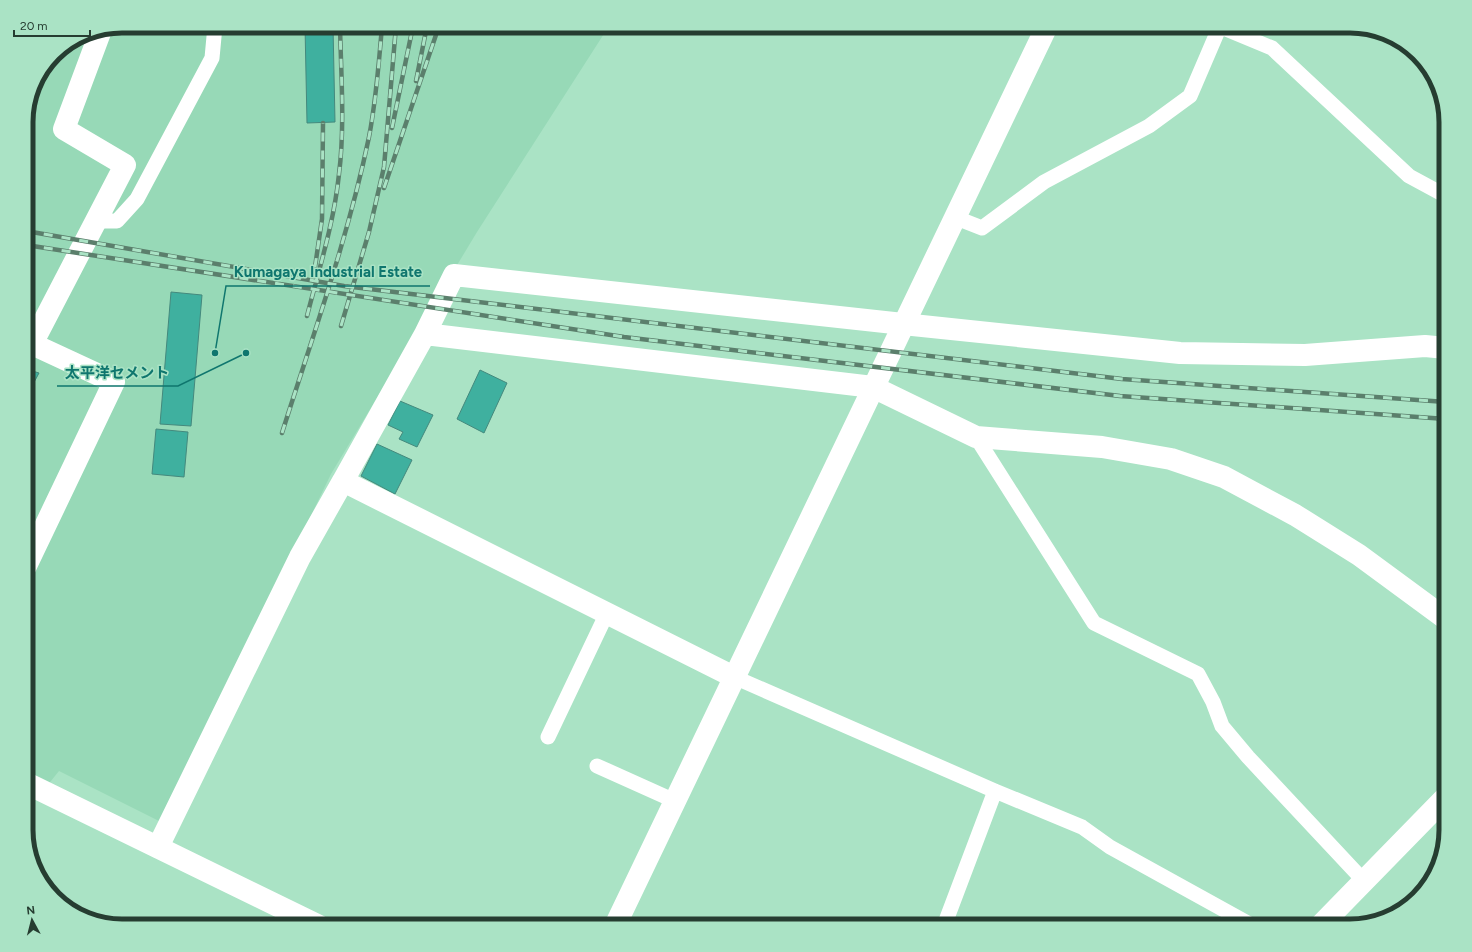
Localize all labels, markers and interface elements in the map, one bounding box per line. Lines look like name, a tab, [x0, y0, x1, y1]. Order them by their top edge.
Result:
scale bar	[14, 12, 90, 38]
text: 20 m	[20, 19, 48, 33]
callout: Kumagaya Industrial Estate	[226, 259, 430, 286]
text: Kumagaya Industrial Estate	[234, 263, 423, 281]
callout: 太平洋セメント	[57, 359, 178, 386]
text: 太平洋セメント	[65, 364, 169, 382]
north arrow	[12, 900, 52, 940]
text: N	[26, 904, 36, 918]

